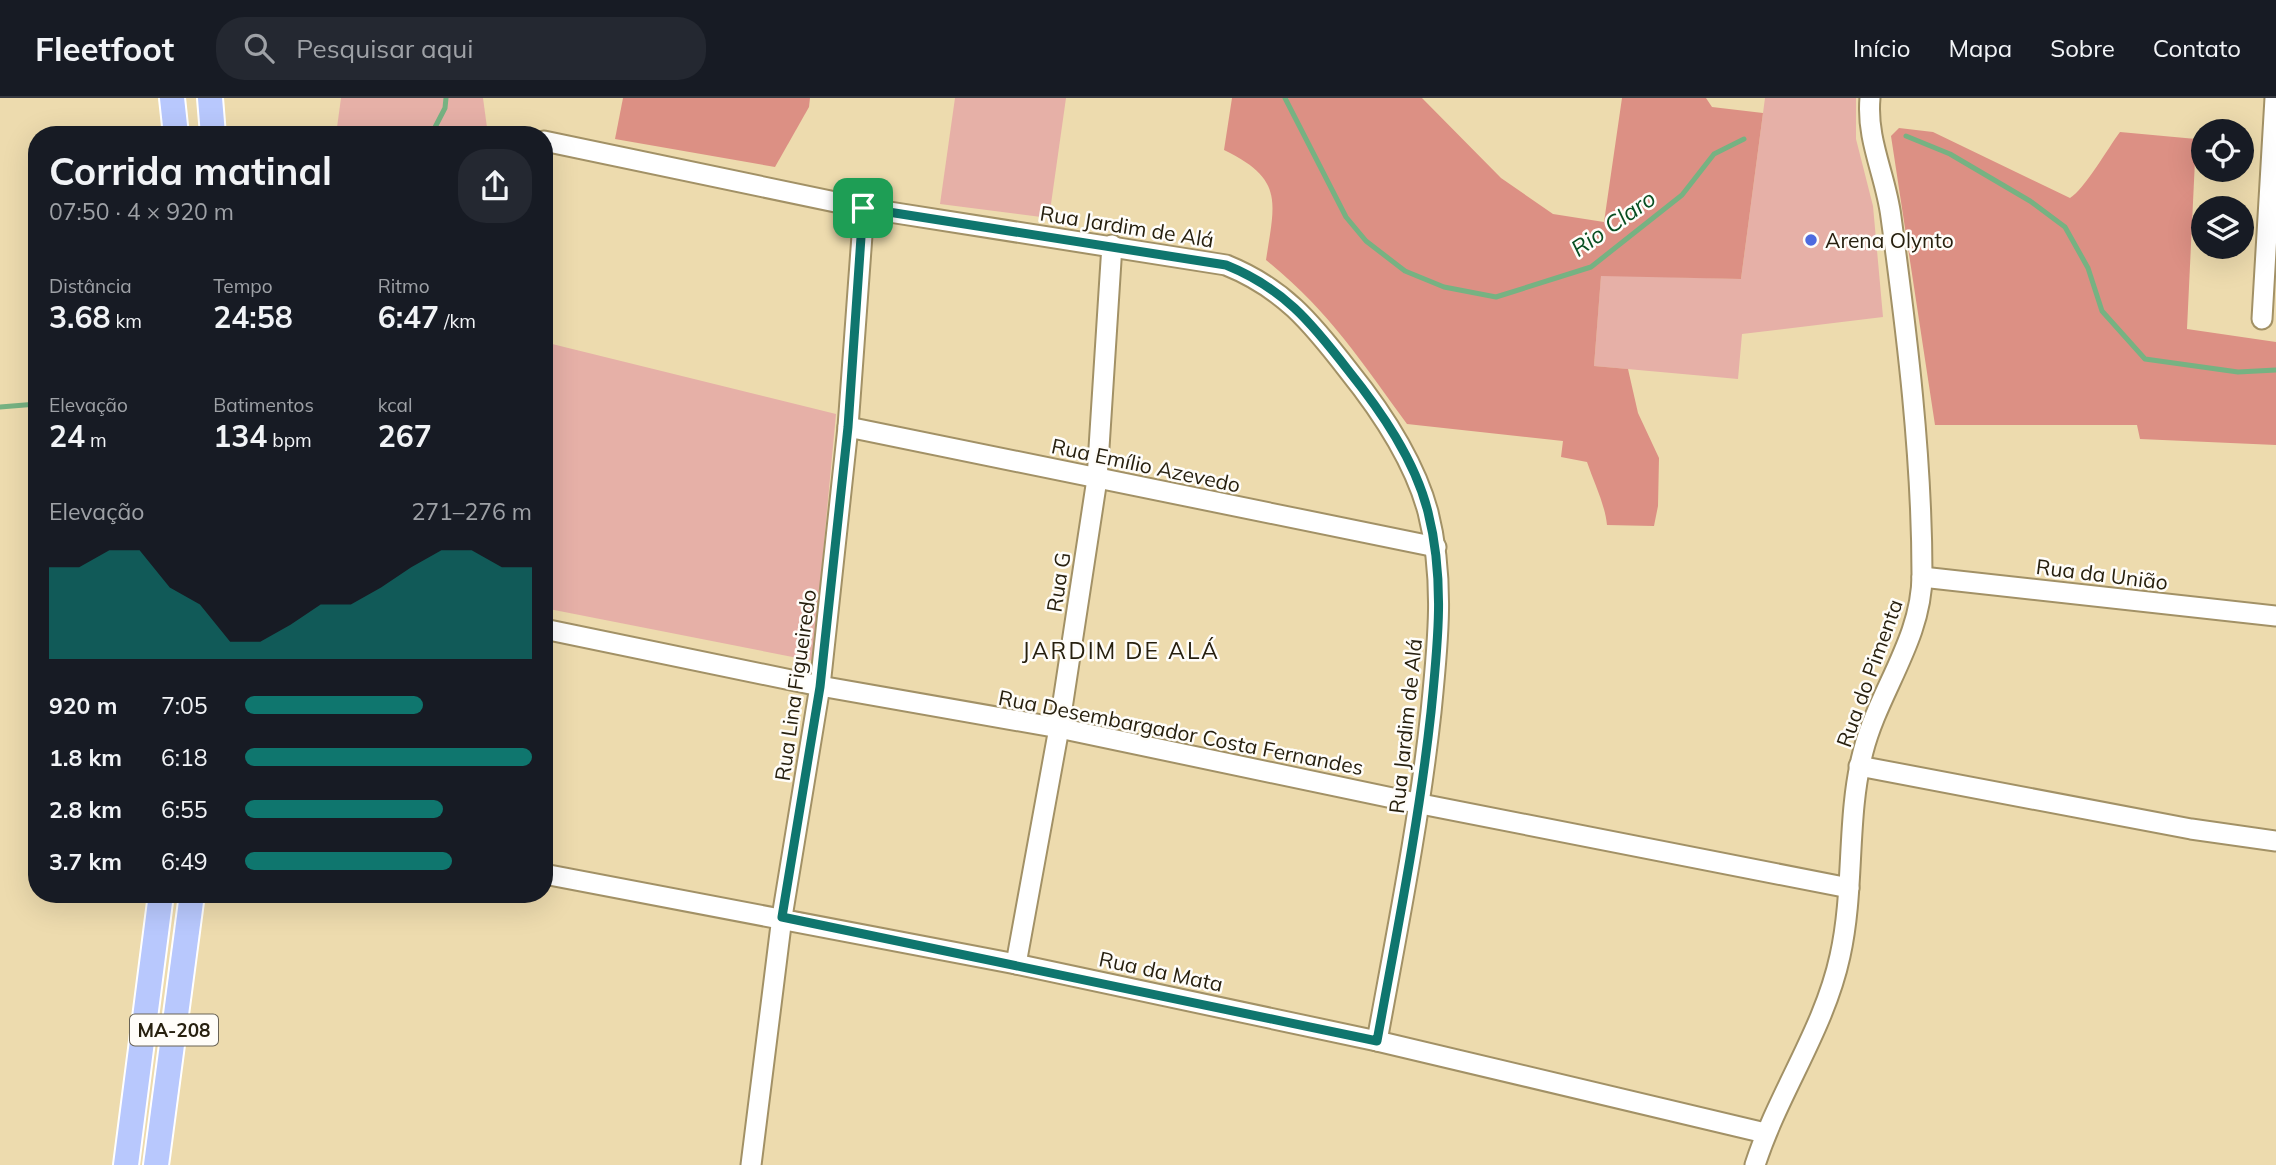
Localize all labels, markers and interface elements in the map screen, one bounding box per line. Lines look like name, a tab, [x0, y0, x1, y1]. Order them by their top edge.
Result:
search box	[216, 17, 706, 80]
text: Fleetfoot	[35, 28, 174, 69]
icon: search	[240, 29, 278, 67]
text: Pesquisar aqui	[296, 32, 473, 65]
text: Início	[1853, 33, 1910, 63]
text: Mapa	[1948, 33, 2012, 63]
text: Sobre	[2050, 33, 2115, 63]
text: Contato	[2153, 33, 2241, 63]
map controls	[2191, 119, 2254, 259]
button: locate	[2191, 119, 2254, 182]
text: Corrida matinal	[49, 147, 332, 195]
button: share	[458, 149, 532, 223]
pin	[833, 178, 893, 238]
water label: Rio Claro	[1565, 183, 1661, 263]
icon: arrive	[844, 189, 882, 227]
button: layers	[2191, 196, 2254, 259]
text: 07:50 · 4 × 920 m	[49, 197, 234, 226]
street label: Rua Jardim de Alá	[1038, 199, 1216, 253]
place label: Arena Olynto	[1825, 227, 1954, 253]
marker: Arena Olynto	[1803, 232, 1819, 248]
text: Distância	[49, 274, 132, 298]
text: Tempo	[213, 274, 273, 298]
text: Ritmo	[378, 274, 430, 298]
text: 3.68	[49, 298, 110, 336]
text: 24:58	[213, 298, 293, 336]
text: 6:47	[378, 298, 439, 336]
text: km	[110, 309, 142, 333]
text: /km	[439, 309, 476, 333]
text: Elevação	[49, 393, 128, 417]
text: Batimentos	[213, 393, 314, 417]
text: kcal	[378, 393, 412, 417]
text: 24	[49, 417, 85, 455]
text: 134	[213, 417, 267, 455]
text: 267	[378, 417, 432, 455]
text: m	[85, 428, 107, 452]
text: bpm	[267, 428, 312, 452]
street label: Rua Emílio Azevedo	[1049, 432, 1243, 498]
text: Elevação	[49, 497, 144, 526]
text: 271–276 m	[411, 497, 532, 526]
street label: Rua G	[1040, 550, 1076, 614]
street label: Rua da União	[2035, 553, 2169, 595]
street label: Rua Lina Figueiredo	[769, 588, 821, 782]
street label: Rua do Pimenta	[1830, 595, 1908, 751]
district label: JARDIM DE ALÁ	[1022, 636, 1220, 665]
street label: Rua Jardim de Alá	[1383, 637, 1427, 815]
street label: Rua Desembargador Costa Fernandes	[996, 684, 1366, 780]
text: 920 m	[49, 691, 117, 720]
text: 7:05	[161, 691, 208, 720]
text: 1.8 km	[49, 743, 122, 772]
text: 6:18	[161, 743, 208, 772]
text: 2.8 km	[49, 795, 122, 824]
text: 6:55	[161, 795, 208, 824]
text: 3.7 km	[49, 847, 122, 876]
text: 6:49	[161, 847, 208, 876]
street label: Rua da Mata	[1097, 945, 1225, 997]
road number: MA-208	[130, 1014, 218, 1046]

